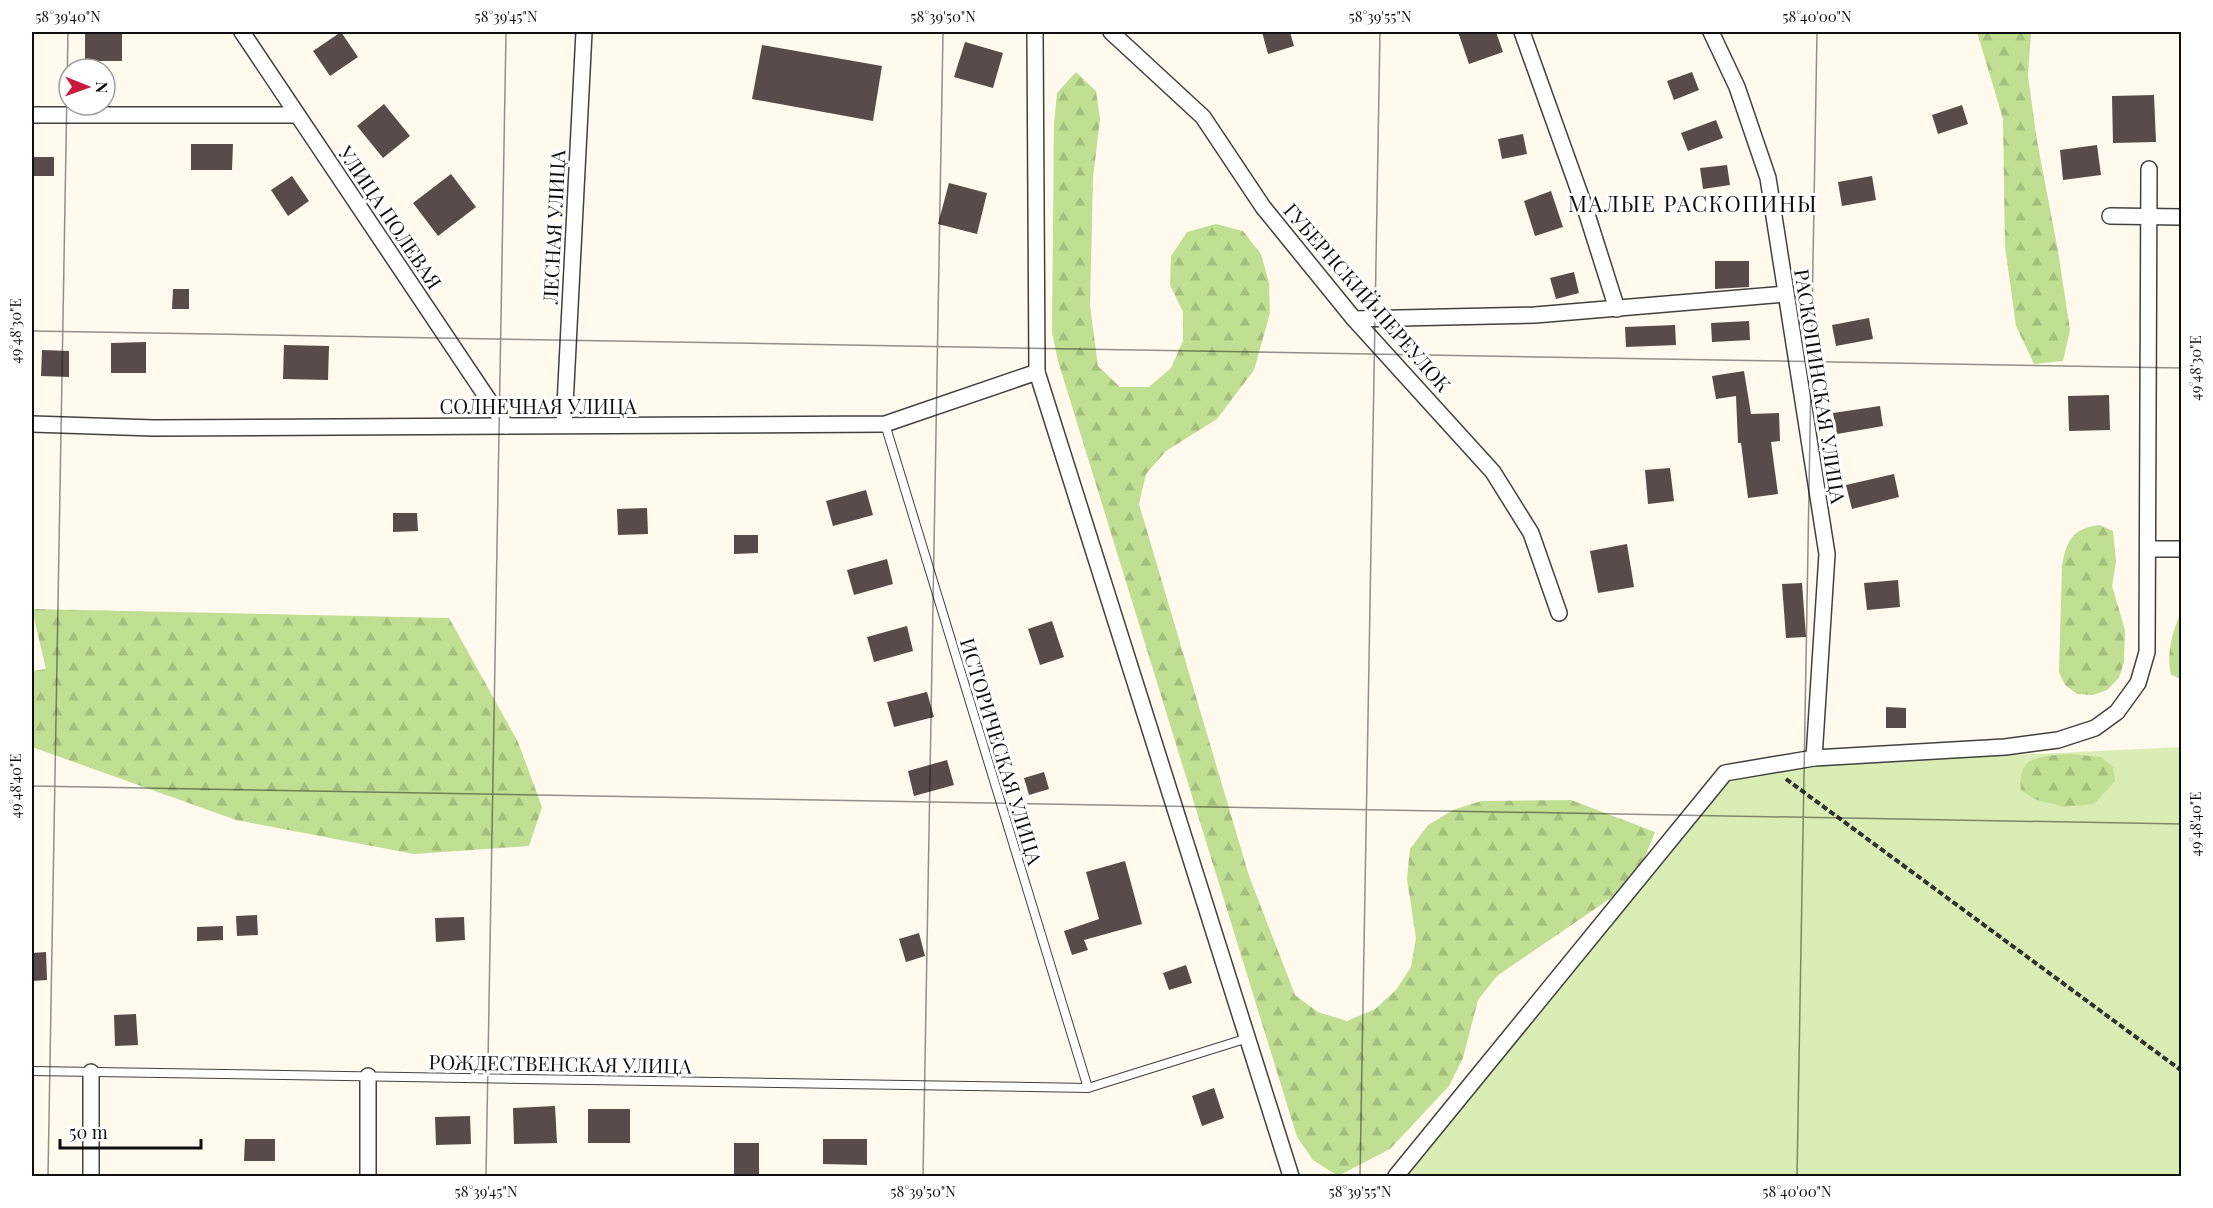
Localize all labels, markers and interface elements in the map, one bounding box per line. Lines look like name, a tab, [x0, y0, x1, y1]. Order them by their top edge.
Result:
text: 58°39'40"N	[35, 6, 101, 26]
text: 58°39'45"N	[474, 6, 538, 26]
text: 58°39'50"N	[910, 6, 976, 26]
text: 58°39'55"N	[1348, 6, 1412, 26]
text: 58°40'00"N	[1782, 6, 1852, 26]
north arrow	[57, 57, 117, 117]
text: N	[92, 81, 113, 94]
street label: УЛИЦА ПОЛЕВАЯ	[333, 139, 449, 294]
street label: ЛЕСНАЯ УЛИЦА	[535, 149, 571, 306]
district label: МАЛЫЕ РАСКОПИНЫ	[1568, 188, 1818, 218]
street label: ГУБЕРНСКИЙ ПЕРЕУЛОК	[1278, 197, 1458, 398]
street label: РАСКОПИНСКАЯ УЛИЦА	[1789, 267, 1853, 506]
text: 49°48'30"E	[5, 298, 25, 364]
text: 49°48'30"E	[2185, 335, 2205, 401]
street label: СОЛНЕЧНАЯ УЛИЦА	[439, 392, 637, 419]
street label: ИСТОРИЧЕСКАЯ УЛИЦА	[955, 634, 1049, 868]
text: 49°48'40"E	[5, 754, 25, 818]
text: 49°48'40"E	[2185, 792, 2205, 856]
street label: РОЖДЕСТВЕНСКАЯ УЛИЦА	[428, 1047, 692, 1079]
scale bar	[60, 1112, 201, 1150]
text: 50 m	[69, 1120, 108, 1144]
text: 58°39'45"N	[454, 1181, 518, 1201]
text: 58°39'50"N	[890, 1181, 956, 1201]
text: 58°39'55"N	[1328, 1181, 1392, 1201]
text: 58°40'00"N	[1762, 1181, 1832, 1201]

